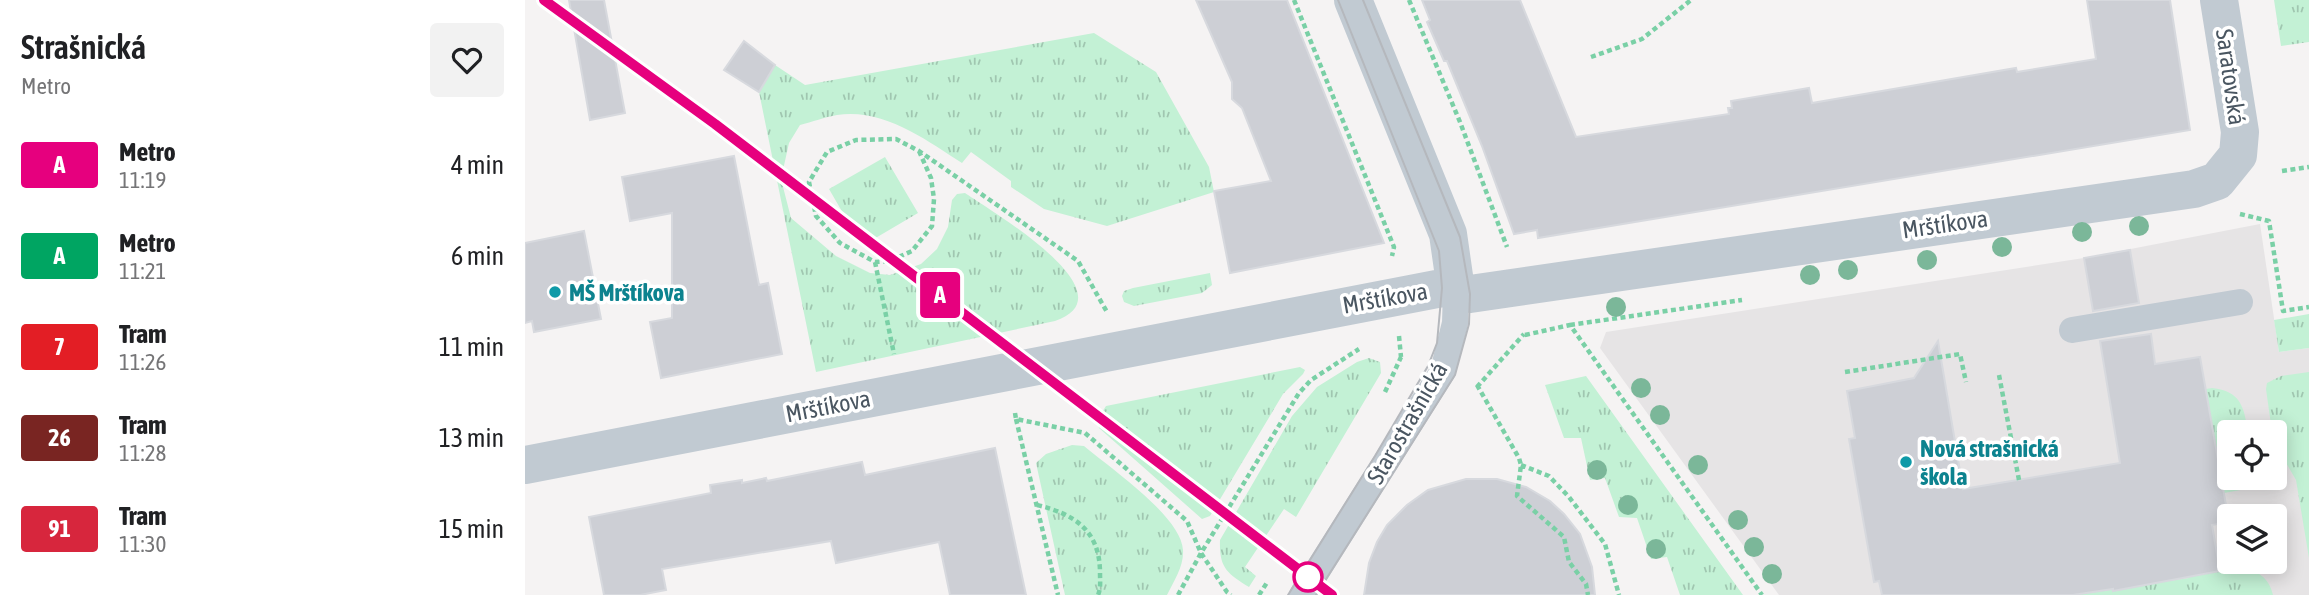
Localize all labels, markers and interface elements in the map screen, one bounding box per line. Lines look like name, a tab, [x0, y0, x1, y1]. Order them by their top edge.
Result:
button: heart	[430, 23, 504, 97]
street label: Saratovská	[2211, 27, 2251, 127]
text: Strašnická	[21, 28, 146, 66]
text: Metro	[21, 73, 71, 99]
text: Metro	[119, 137, 176, 167]
text: 4 min	[451, 150, 504, 180]
text: A	[54, 151, 65, 178]
text: 11:19	[119, 167, 166, 193]
street label: Mrštíkova	[1901, 205, 1989, 243]
text: Metro	[119, 228, 176, 258]
text: 6 min	[451, 241, 504, 271]
text: A	[54, 242, 65, 269]
text: 11:21	[119, 258, 166, 284]
line badge: A	[917, 272, 963, 318]
street label: Mrštíkova	[1340, 277, 1430, 319]
place label: MŠ Mrštíkova	[569, 279, 684, 306]
text: A	[934, 281, 946, 308]
marker: MŠ Mrštíkova	[547, 284, 563, 300]
text: Tram	[119, 319, 167, 349]
text: 11 min	[439, 332, 504, 362]
text: 7	[54, 333, 65, 360]
text: 11:26	[119, 349, 166, 375]
street label: Starostrašnická	[1361, 357, 1453, 489]
street label: Mrštíkova	[783, 385, 873, 427]
text: Tram	[119, 410, 167, 440]
map controls	[2217, 420, 2287, 574]
button: locate	[2217, 420, 2287, 490]
text: 13 min	[439, 423, 504, 453]
text: 26	[48, 424, 71, 451]
place label: Nová strašnická škola	[1920, 435, 2059, 490]
text: 11:28	[119, 440, 166, 466]
marker: Nová strašnická škola	[1898, 454, 1914, 470]
text: Tram	[119, 501, 167, 531]
button: layers	[2217, 504, 2287, 574]
text: 15 min	[439, 514, 504, 544]
text: 91	[48, 515, 71, 542]
text: 11:30	[119, 531, 166, 557]
unlabelled marker	[1293, 562, 1323, 592]

